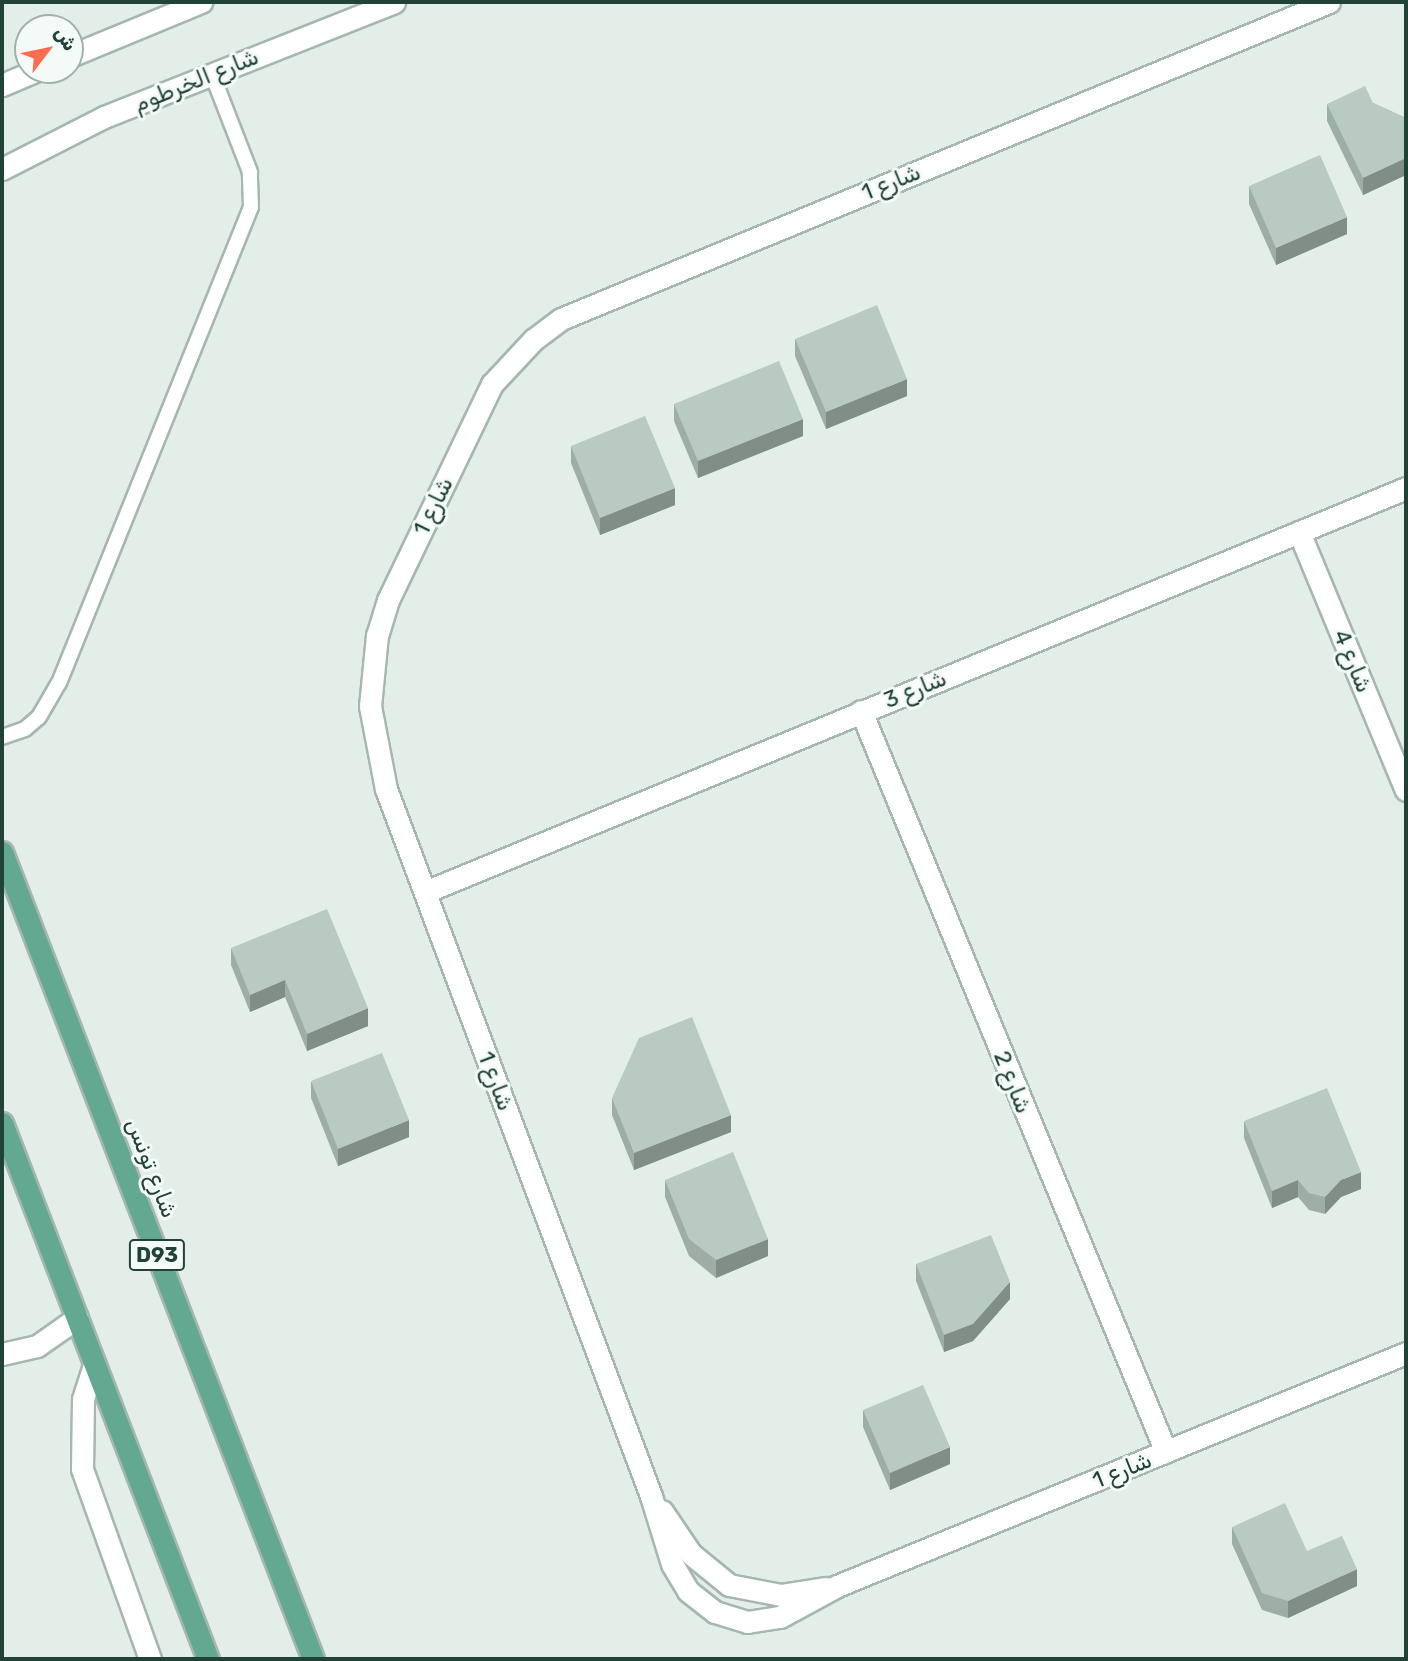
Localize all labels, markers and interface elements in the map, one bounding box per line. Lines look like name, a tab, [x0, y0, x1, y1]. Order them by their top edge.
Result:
north arrow	[14, 14, 84, 84]
text: ش	[49, 22, 82, 55]
street label: شارع الخرطوم	[130, 42, 262, 118]
street label: شارع 1	[857, 158, 925, 206]
street label: شارع 1	[407, 472, 459, 540]
street label: شارع 4	[1327, 625, 1379, 697]
street label: شارع 3	[880, 664, 950, 714]
street label: شارع 1	[472, 1047, 520, 1115]
street label: شارع 2	[988, 1047, 1038, 1117]
street label: شارع تونس	[120, 1114, 184, 1222]
road number: D93	[127, 1238, 187, 1272]
street label: شارع 1	[1088, 1446, 1156, 1494]

